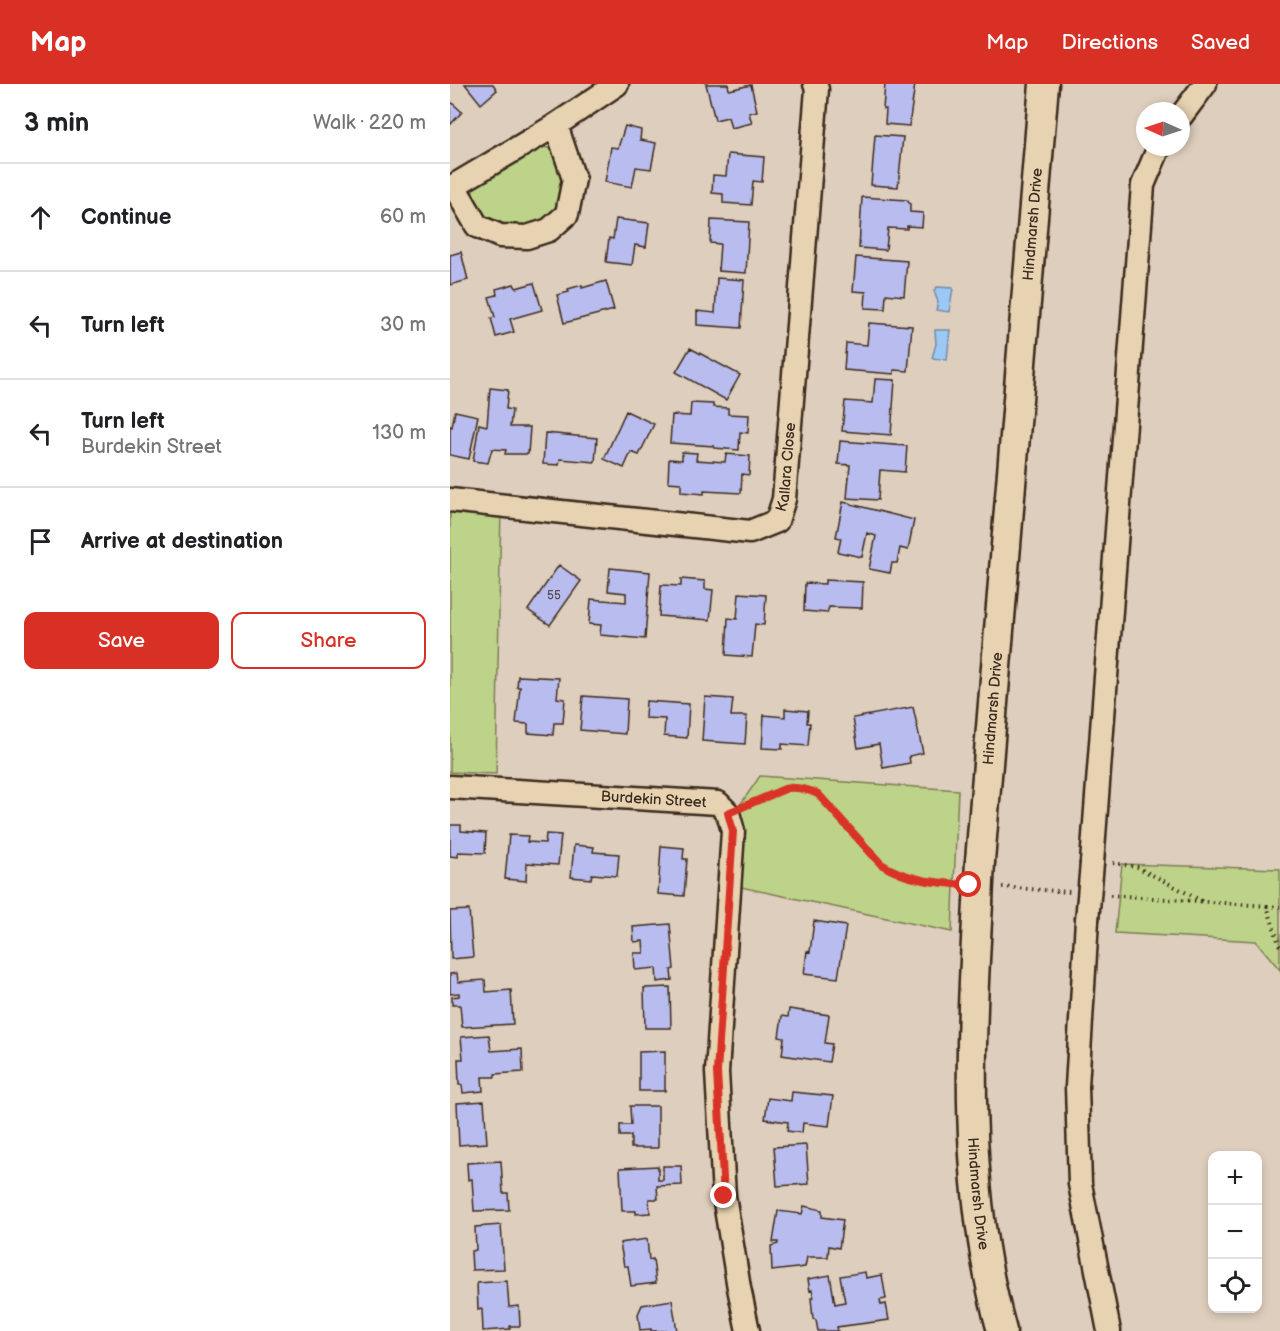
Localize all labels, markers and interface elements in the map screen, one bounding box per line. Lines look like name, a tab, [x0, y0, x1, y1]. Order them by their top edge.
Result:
text: Map	[30, 26, 86, 59]
text: Map	[986, 30, 1029, 55]
text: Directions	[1062, 30, 1158, 55]
text: Saved	[1191, 30, 1250, 55]
north arrow	[1136, 102, 1190, 156]
text: 3 min	[24, 108, 89, 139]
text: Walk · 220 m	[313, 111, 426, 135]
street label: Hindmarsh Drive	[1019, 167, 1047, 281]
icon: ahead	[24, 201, 57, 234]
text: Continue	[81, 204, 171, 231]
text: 60 m	[380, 205, 426, 229]
icon: left	[24, 309, 57, 342]
text: Turn left	[81, 312, 165, 339]
text: 30 m	[380, 313, 426, 337]
text: Turn left	[81, 408, 165, 435]
icon: left	[24, 417, 57, 450]
text: 130 m	[372, 421, 426, 445]
street label: Kallara Close	[772, 422, 800, 514]
text: Burdekin Street	[81, 435, 222, 459]
icon: arrive	[24, 525, 57, 558]
text: Arrive at destination	[81, 528, 283, 555]
house number: 55	[547, 588, 561, 603]
button: Save	[24, 612, 219, 669]
button: Share	[231, 612, 426, 669]
street label: Hindmarsh Drive	[979, 651, 1007, 766]
street label: Burdekin Street	[600, 787, 707, 812]
route start	[955, 871, 981, 897]
street label: Hindmarsh Drive	[963, 1137, 993, 1251]
map controls	[1208, 1151, 1262, 1313]
button: +	[1208, 1151, 1262, 1205]
route end	[710, 1182, 736, 1208]
button: −	[1208, 1205, 1262, 1259]
button: locate	[1208, 1259, 1262, 1313]

